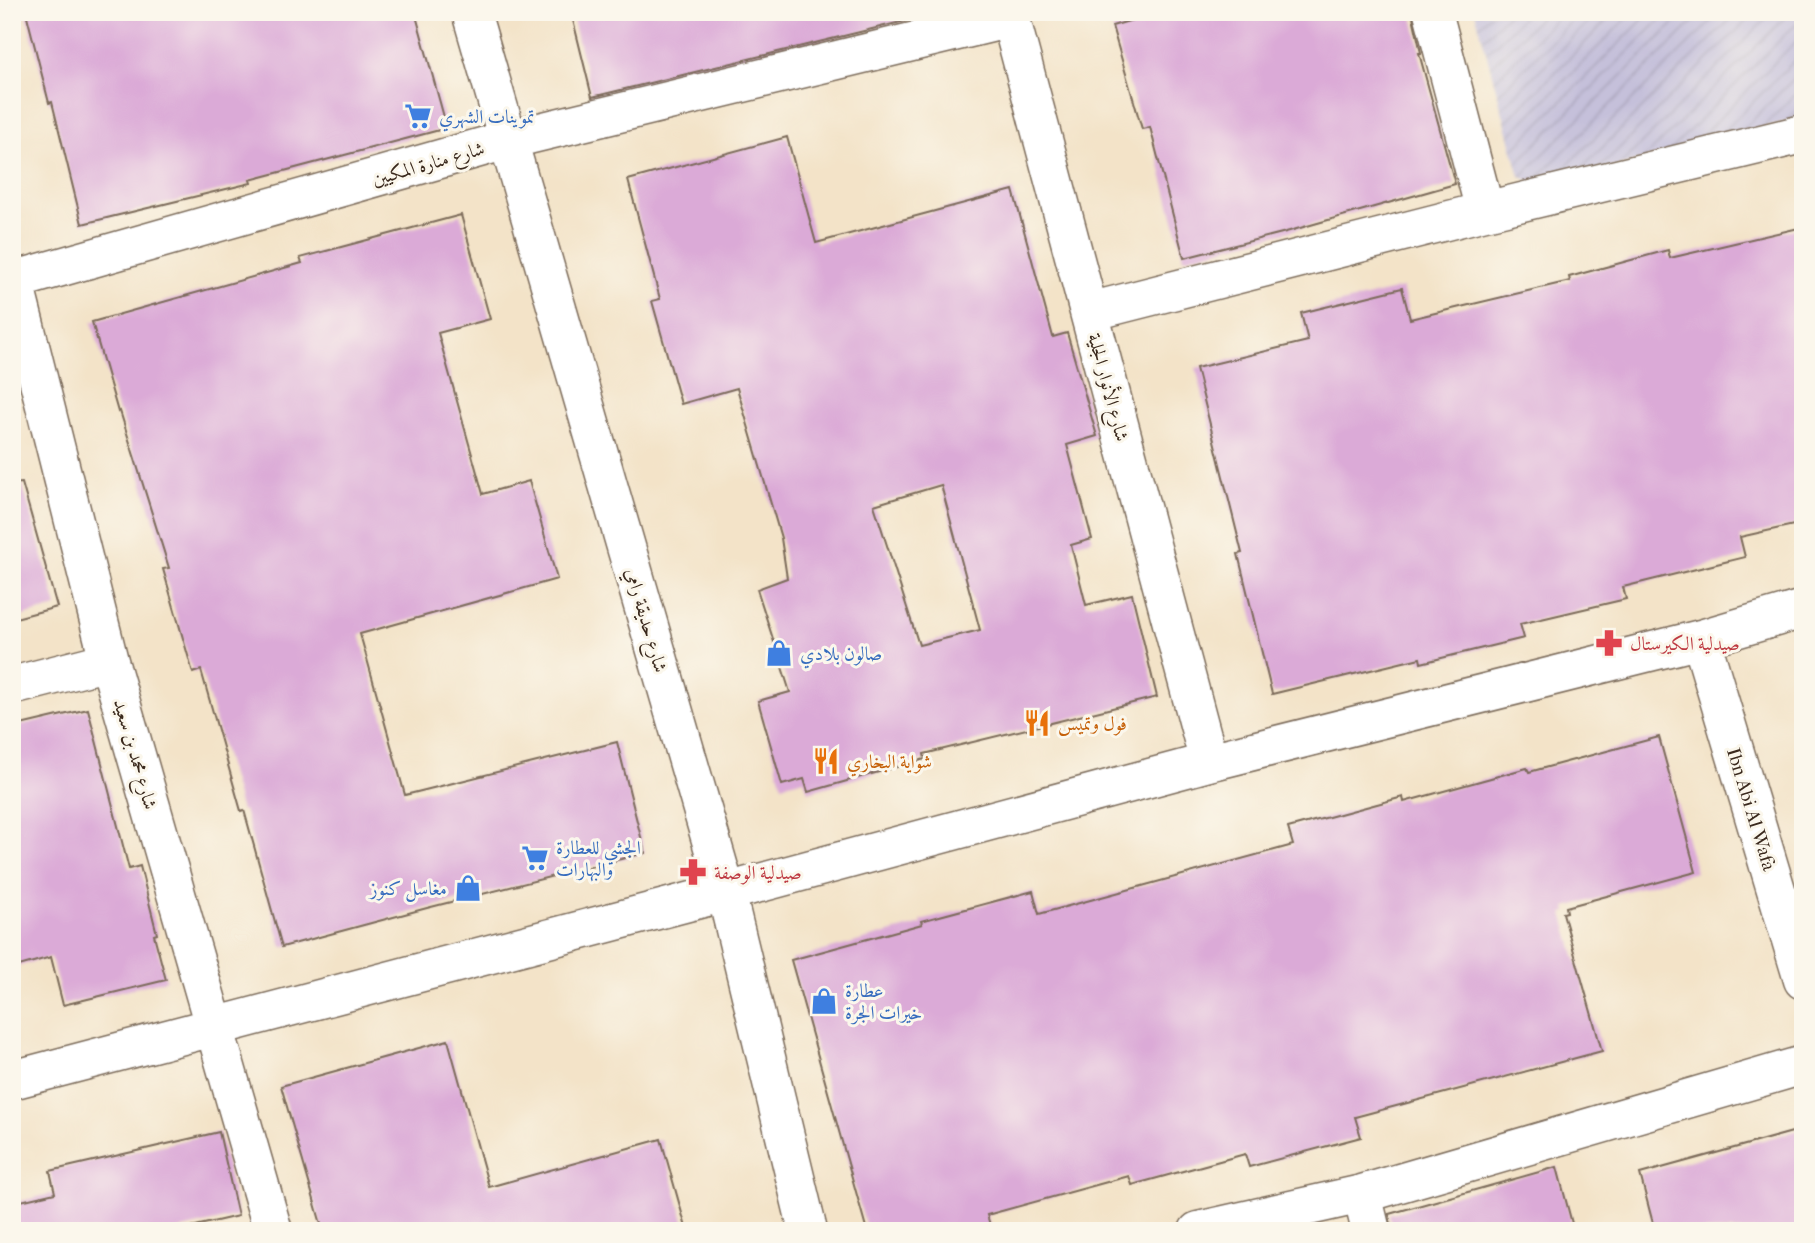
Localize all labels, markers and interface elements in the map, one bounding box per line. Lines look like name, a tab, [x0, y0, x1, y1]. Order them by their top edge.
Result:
supermarket icon: تموينات الشهري	[403, 101, 433, 131]
place label: تموينات الشهري	[439, 106, 535, 132]
street label: شارع منارة المكيين	[370, 137, 488, 194]
street label: شارع الأنوار الجلية	[1079, 330, 1136, 445]
street label: شارع حديقة رامي	[617, 565, 671, 676]
pharmacy icon: صيدلية الكيرستال	[1594, 628, 1624, 658]
place label: صيدلية الكيرستال	[1630, 633, 1740, 655]
shop icon: صالون بلادي	[764, 638, 794, 668]
place label: صالون بلادي	[800, 643, 882, 669]
street label: شارع محمد بن سعيد	[105, 697, 161, 813]
restaurant icon: فول وتميس	[1022, 708, 1052, 738]
place label: فول وتميس	[1058, 713, 1127, 736]
street label: Ibn Abi Al Wafa	[1722, 745, 1780, 873]
restaurant icon: شواية البخاري	[811, 746, 841, 776]
place label: شواية البخاري	[847, 751, 932, 777]
place label: الجشي للعطارة والبهارات	[556, 837, 641, 882]
supermarket icon: الجشي للعطارة والبهارات	[520, 843, 550, 873]
pharmacy icon: صيدلية الوصفة	[678, 857, 708, 887]
place label: صيدلية الوصفة	[714, 862, 802, 885]
shop icon: مغاسل كنوز	[453, 873, 483, 903]
place label: مغاسل كنوز	[368, 878, 447, 902]
place label: عطارة خيرات الجرة	[845, 980, 922, 1025]
shop icon: عطارة خيرات الجرة	[809, 986, 839, 1016]

